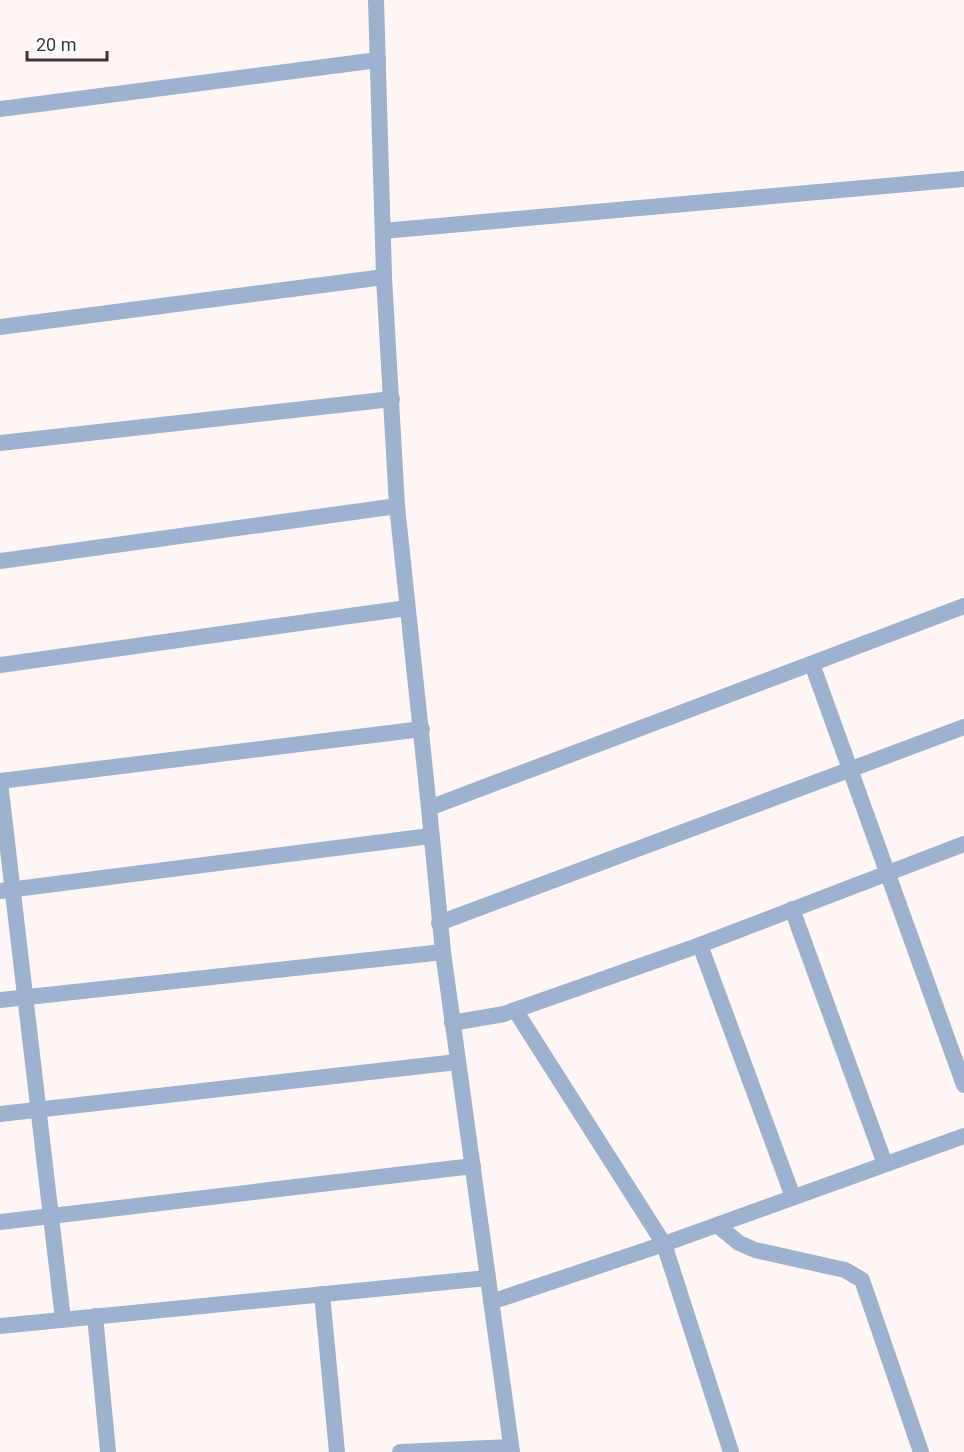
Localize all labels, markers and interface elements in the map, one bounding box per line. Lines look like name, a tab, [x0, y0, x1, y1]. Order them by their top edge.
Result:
scale bar	[27, 24, 106, 62]
text: 20 m	[36, 34, 76, 55]

